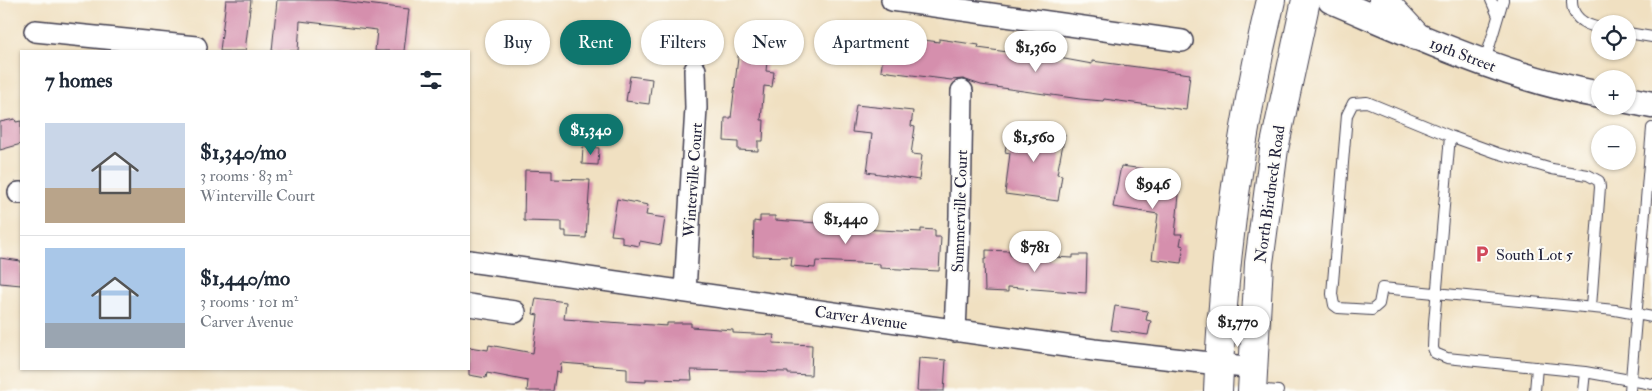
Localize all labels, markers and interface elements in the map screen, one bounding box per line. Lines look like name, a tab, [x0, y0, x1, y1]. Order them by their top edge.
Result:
map controls	[1591, 15, 1636, 170]
button: locate	[1591, 15, 1636, 60]
chip: Buy	[485, 20, 550, 65]
chip: Rent	[560, 20, 631, 65]
chip: Filters	[641, 20, 724, 65]
chip: New	[734, 20, 804, 65]
chip: Apartment	[814, 20, 927, 65]
pin: $1,360	[995, 30, 1077, 73]
street label: 19th Street	[1427, 33, 1499, 77]
text: $1,360	[1016, 37, 1056, 57]
icon: filters	[417, 66, 445, 94]
text: 7 homes	[45, 67, 112, 94]
button: +	[1591, 70, 1636, 115]
pin: $1,340	[550, 114, 632, 156]
text: $1,340	[570, 120, 612, 140]
pin: $1,560	[993, 120, 1075, 163]
street label: Winterville Court	[679, 122, 707, 239]
street label: North Birdneck Road	[1250, 124, 1290, 264]
button: −	[1591, 125, 1636, 170]
text: $1,560	[1013, 127, 1055, 147]
text: $1,340/mo	[200, 139, 286, 166]
icon: home	[85, 143, 145, 203]
street label: Summerville Court	[948, 149, 972, 273]
text: 3 rooms · 83 m²	[200, 166, 293, 186]
pin: $946	[1123, 168, 1183, 210]
text: $946	[1136, 174, 1170, 194]
text: Winterville Court	[200, 186, 315, 206]
pin: $1,440	[805, 202, 887, 245]
text: $1,440	[824, 209, 868, 229]
pin: $781	[1005, 230, 1065, 273]
text: $781	[1020, 237, 1050, 257]
parking icon: South Lot 5	[1472, 244, 1492, 264]
place label: South Lot 5	[1496, 245, 1573, 265]
text: $1,440/mo	[200, 265, 290, 292]
icon: home	[85, 268, 145, 328]
text: 3 rooms · 101 m²	[200, 292, 298, 312]
street label: Carver Avenue	[813, 302, 909, 334]
pin: $1,770	[1197, 306, 1279, 348]
text: Carver Avenue	[200, 312, 293, 332]
text: $1,770	[1218, 312, 1258, 332]

